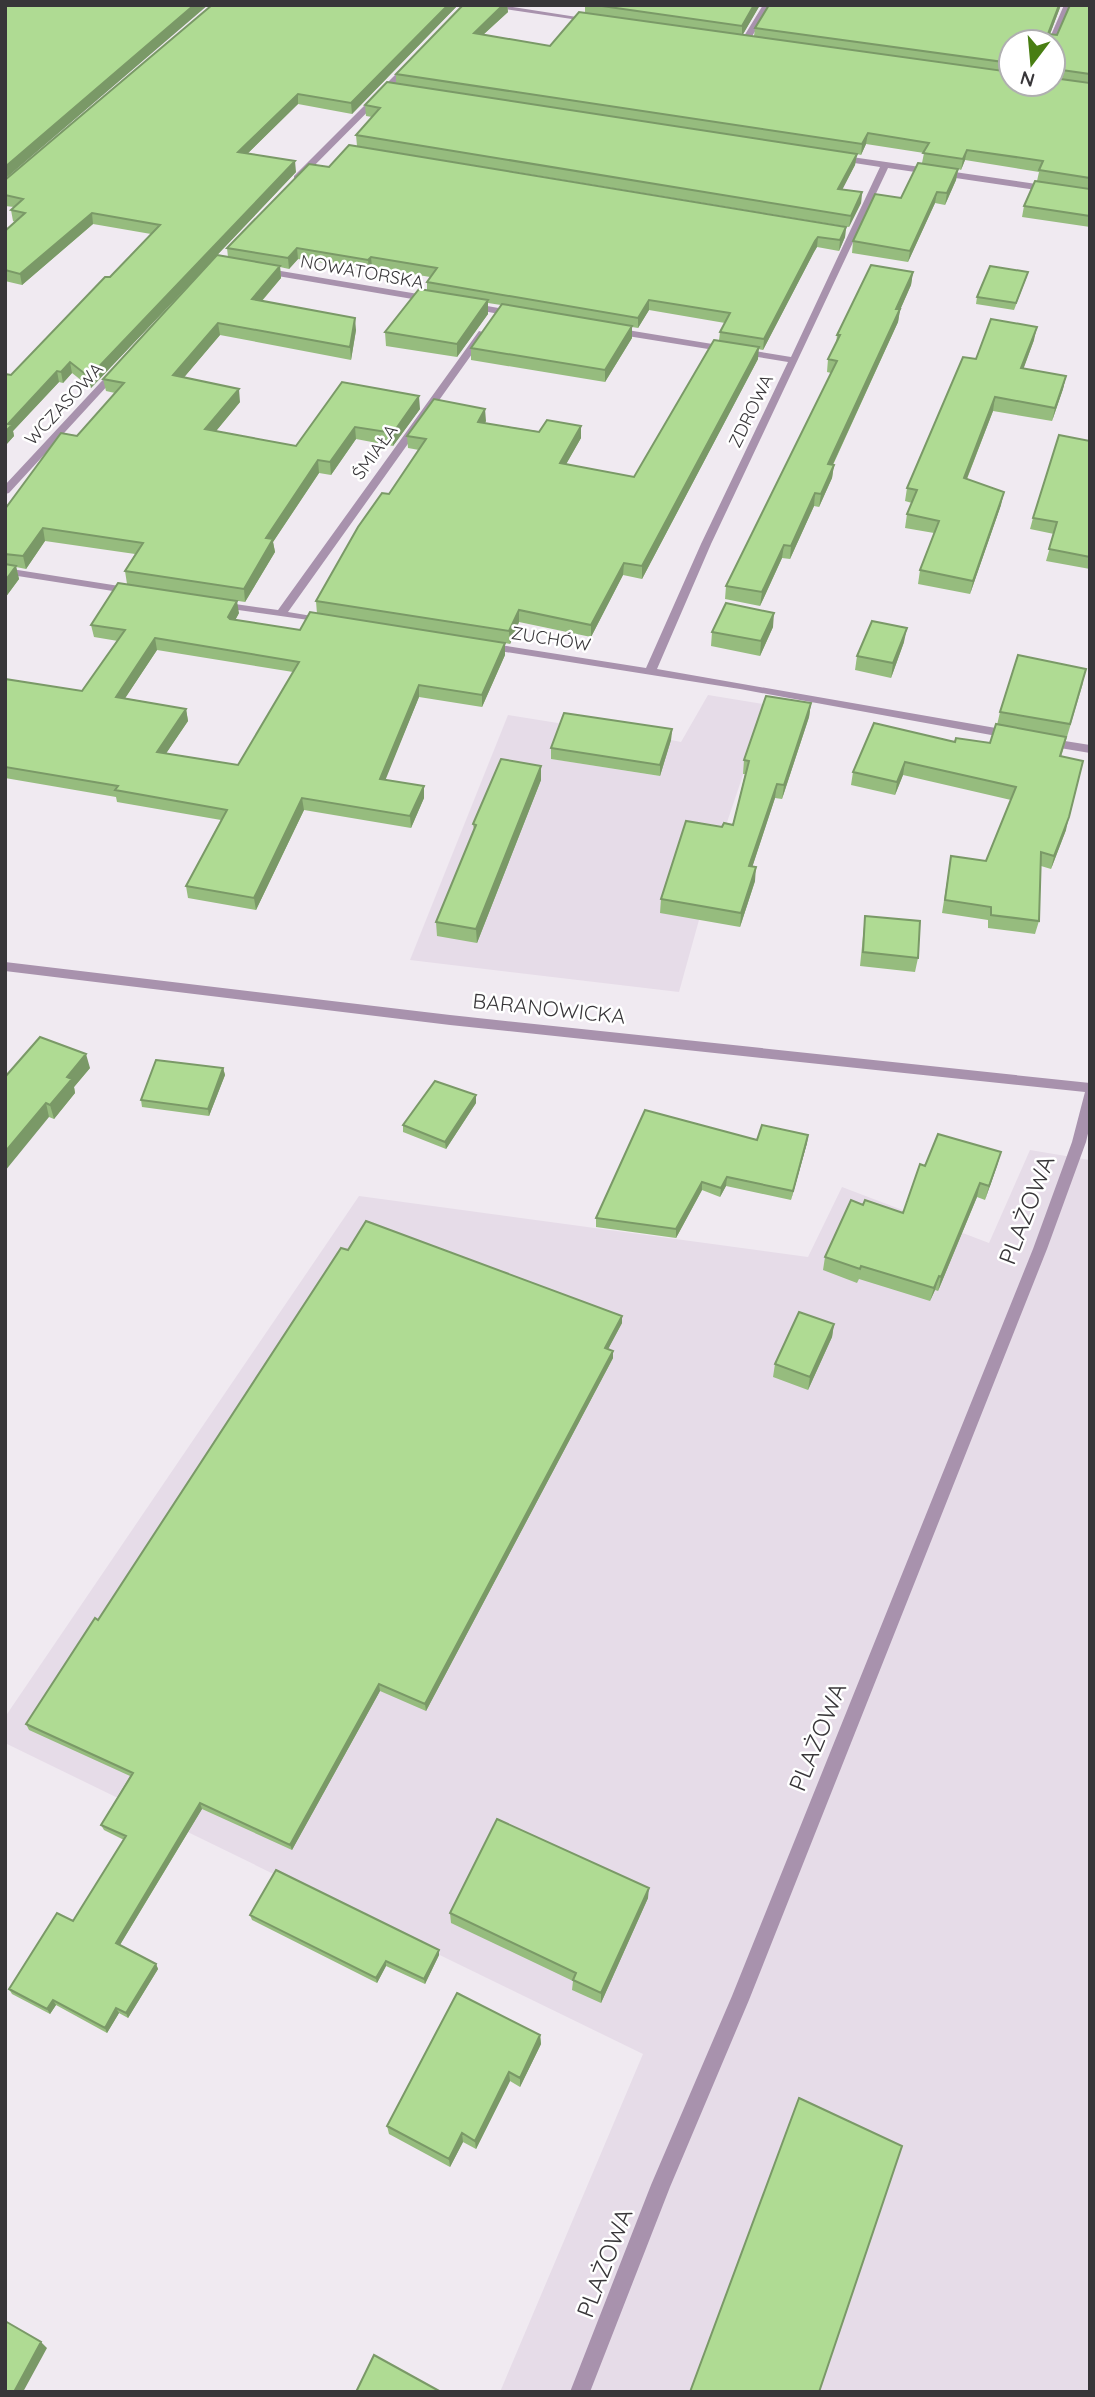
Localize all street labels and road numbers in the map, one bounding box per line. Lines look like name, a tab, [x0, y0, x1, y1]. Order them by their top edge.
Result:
street label: NOWATORSKA	[299, 249, 426, 294]
street label: WCZASOWA	[20, 357, 108, 450]
street label: ZDROWA	[723, 370, 778, 451]
street label: ŚMIAŁA	[347, 419, 403, 484]
street label: ZUCHÓW	[510, 621, 593, 656]
street label: BARANOWICKA	[472, 987, 627, 1029]
street label: PLAŻOWA	[992, 1151, 1061, 1268]
street label: PLAŻOWA	[782, 1678, 852, 1795]
street label: PLAŻOWA	[570, 2204, 639, 2321]

